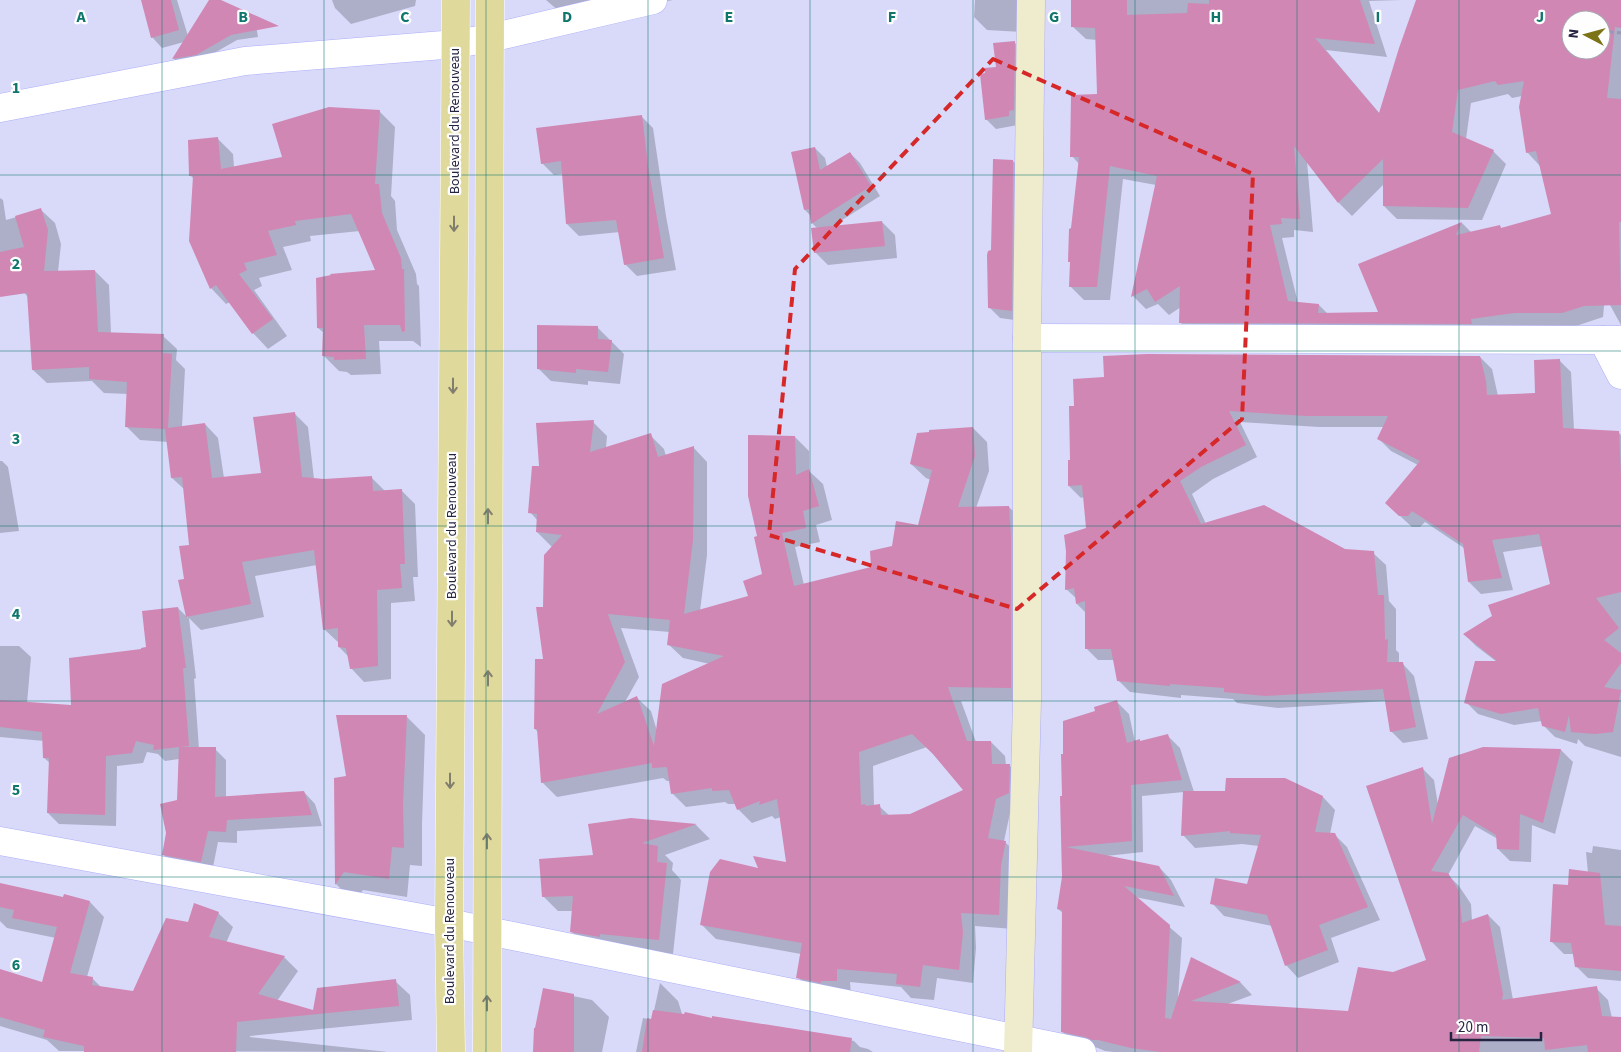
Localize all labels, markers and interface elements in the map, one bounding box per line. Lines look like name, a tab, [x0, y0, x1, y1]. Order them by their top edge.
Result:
text: A	[75, 6, 86, 28]
text: B	[238, 6, 248, 28]
text: C	[400, 6, 410, 28]
text: D	[562, 6, 572, 28]
text: E	[725, 6, 733, 28]
text: F	[888, 6, 896, 28]
text: G	[1049, 6, 1059, 28]
text: H	[1211, 6, 1221, 28]
text: I	[1376, 6, 1380, 28]
text: J	[1536, 6, 1544, 28]
north arrow	[1561, 10, 1611, 60]
text: N	[1564, 28, 1584, 39]
street label: Boulevard du Renouveau	[445, 48, 465, 194]
text: 1	[12, 77, 20, 99]
one-way arrow	[450, 215, 459, 231]
text: 2	[12, 253, 20, 275]
one-way arrow	[448, 378, 458, 394]
text: 3	[12, 428, 20, 450]
street label: Boulevard du Renouveau	[442, 453, 462, 599]
one-way arrow	[483, 508, 493, 524]
text: 4	[12, 603, 21, 625]
one-way arrow	[447, 610, 457, 626]
one-way arrow	[483, 671, 493, 687]
one-way arrow	[445, 772, 455, 789]
text: 5	[12, 779, 20, 801]
one-way arrow	[482, 833, 492, 850]
street label: Boulevard du Renouveau	[440, 858, 460, 1004]
text: 6	[12, 954, 20, 976]
one-way arrow	[482, 996, 492, 1012]
scale bar	[1451, 1010, 1541, 1042]
text: 20 m	[1458, 1017, 1488, 1038]

